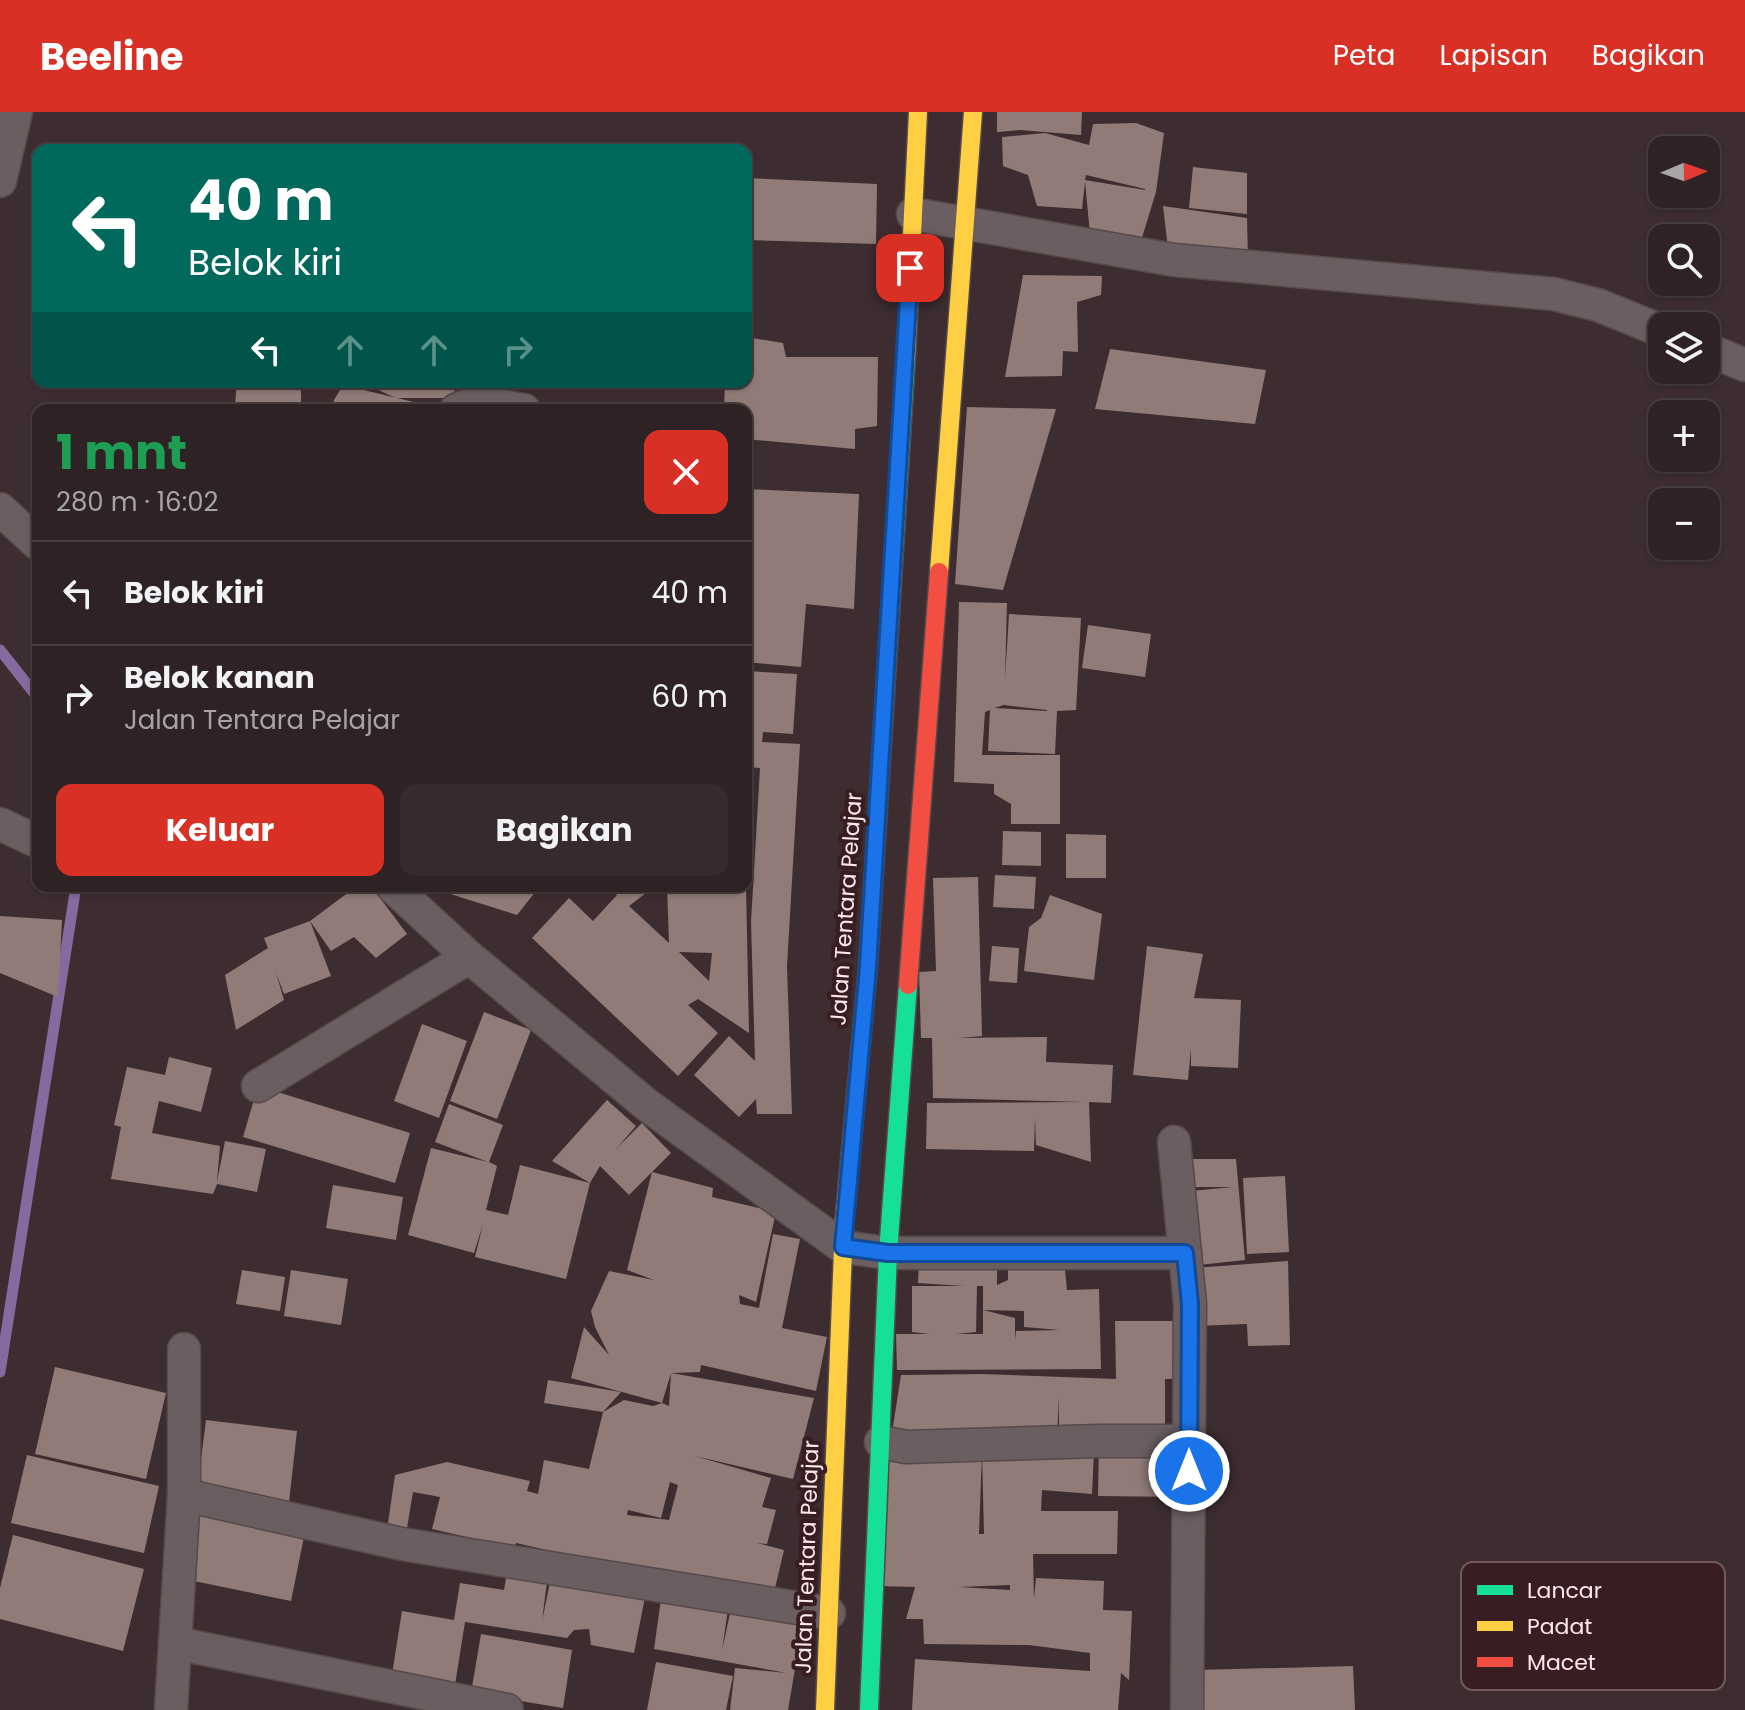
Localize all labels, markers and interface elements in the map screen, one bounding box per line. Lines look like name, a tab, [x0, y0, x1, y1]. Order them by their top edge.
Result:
text: Beeline	[40, 30, 183, 83]
text: Peta	[1333, 36, 1396, 75]
text: Lapisan	[1440, 36, 1548, 75]
text: Bagikan	[1592, 36, 1705, 75]
north arrow	[1648, 136, 1720, 208]
map controls	[1648, 136, 1720, 560]
text: 40 m	[188, 161, 334, 240]
icon: left	[56, 176, 160, 280]
button: search	[1648, 224, 1720, 296]
pin	[876, 234, 944, 302]
text: Belok kiri	[188, 237, 342, 288]
icon: arrive	[888, 246, 932, 290]
button: layers	[1648, 312, 1720, 384]
icon: left	[244, 328, 288, 372]
icon: ahead	[328, 328, 372, 372]
icon: ahead	[412, 328, 456, 372]
icon: right	[496, 328, 540, 372]
button: +	[1648, 400, 1720, 472]
text: 1 mnt	[56, 419, 187, 486]
button: close	[644, 430, 728, 514]
text: 280 m · 16:02	[56, 484, 218, 520]
button: −	[1648, 488, 1720, 560]
icon: left	[56, 571, 100, 615]
text: Belok kiri	[124, 571, 264, 614]
text: 40 m	[651, 571, 728, 614]
text: Belok kanan	[124, 656, 315, 699]
icon: right	[56, 675, 100, 719]
text: 60 m	[651, 675, 728, 718]
text: Jalan Tentara Pelajar	[124, 702, 400, 738]
button: Keluar	[56, 784, 384, 876]
button: Bagikan	[400, 784, 728, 876]
street label: Jalan Tentara Pelajar	[822, 791, 870, 1027]
position arrow	[1147, 1429, 1231, 1513]
street label: Jalan Tentara Pelajar	[787, 1440, 827, 1674]
legend	[1461, 1562, 1725, 1690]
text: Lancar	[1527, 1575, 1602, 1606]
text: Padat	[1527, 1611, 1592, 1642]
text: Macet	[1527, 1647, 1596, 1678]

